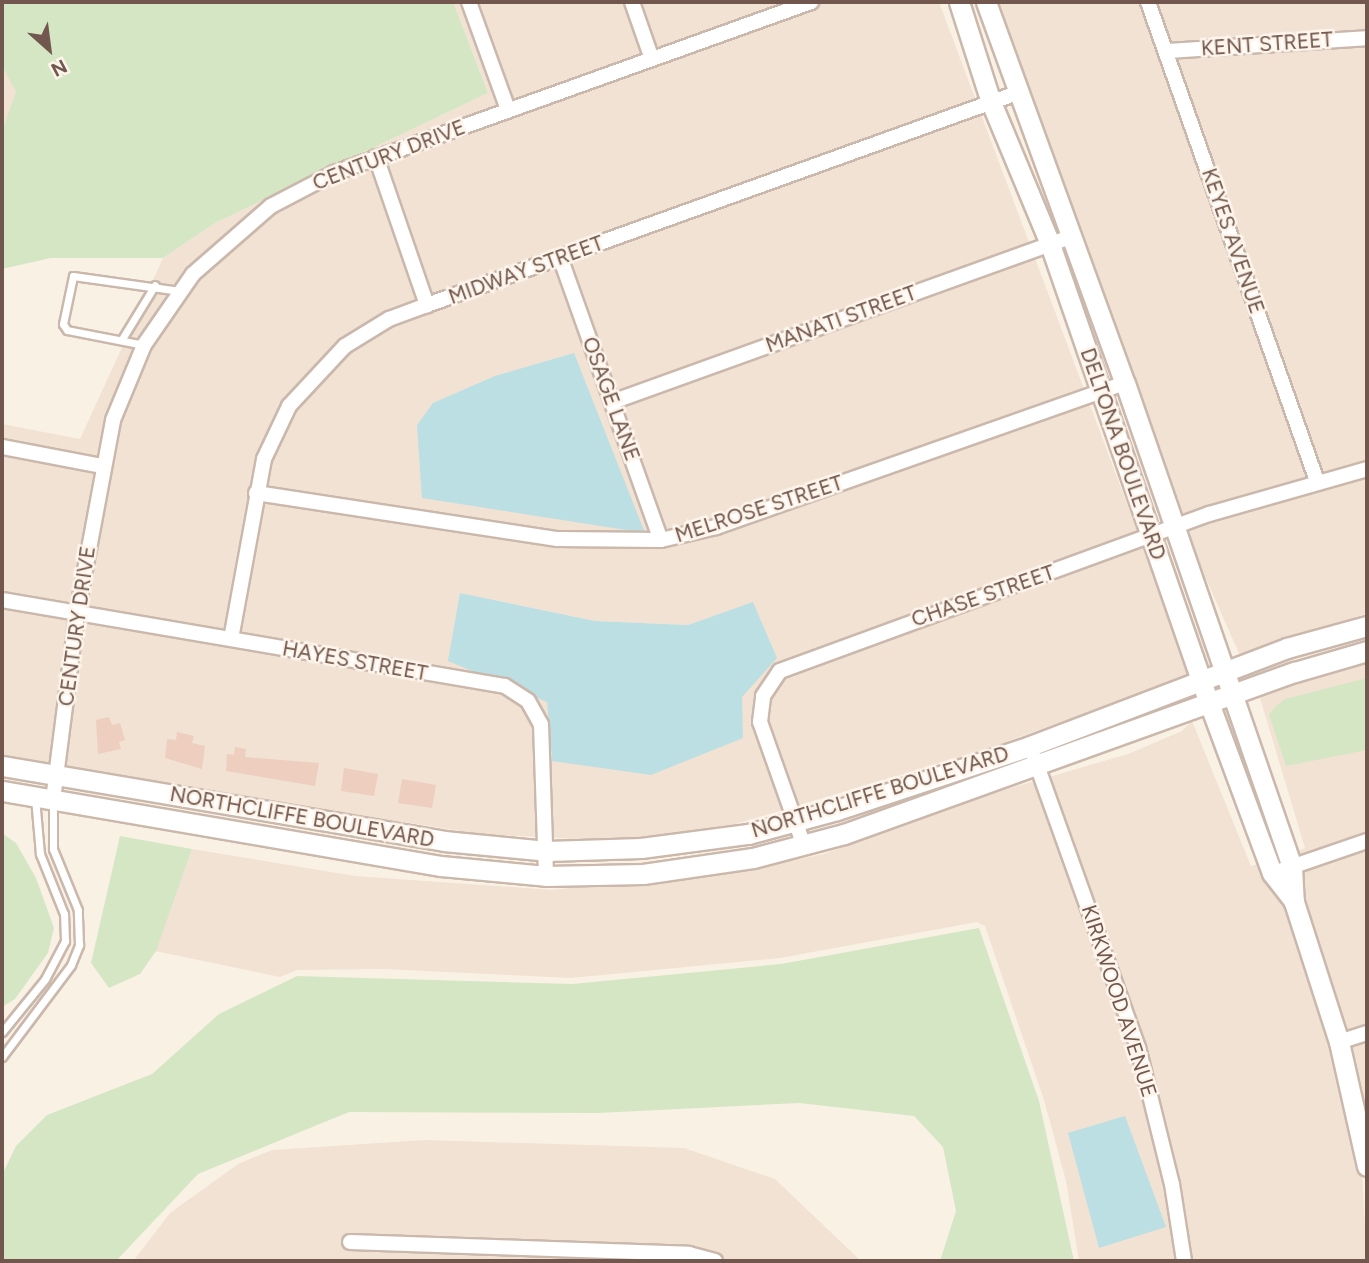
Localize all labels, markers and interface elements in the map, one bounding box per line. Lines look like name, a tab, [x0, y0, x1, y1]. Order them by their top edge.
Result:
north arrow	[14, 14, 84, 84]
street label: KENT STREET	[1200, 27, 1334, 61]
text: N	[47, 54, 71, 82]
street label: CENTURY DRIVE	[309, 114, 469, 196]
street label: KEYES AVENUE	[1196, 165, 1270, 317]
street label: MIDWAY STREET	[445, 230, 607, 310]
street label: MANATI STREET	[762, 280, 920, 358]
street label: OSAGE LANE	[577, 333, 645, 465]
street label: DELTONA BOULEVARD	[1075, 345, 1171, 563]
street label: MELROSE STREET	[672, 470, 846, 548]
street label: CENTURY DRIVE	[53, 544, 101, 708]
street label: CHASE STREET	[908, 560, 1058, 632]
street label: HAYES STREET	[280, 636, 430, 686]
street label: NORTHCLIFFE BOULEVARD	[748, 741, 1012, 843]
street label: NORTHCLIFFE BOULEVARD	[168, 781, 436, 853]
street label: KIRKWOOD AVENUE	[1076, 902, 1162, 1100]

